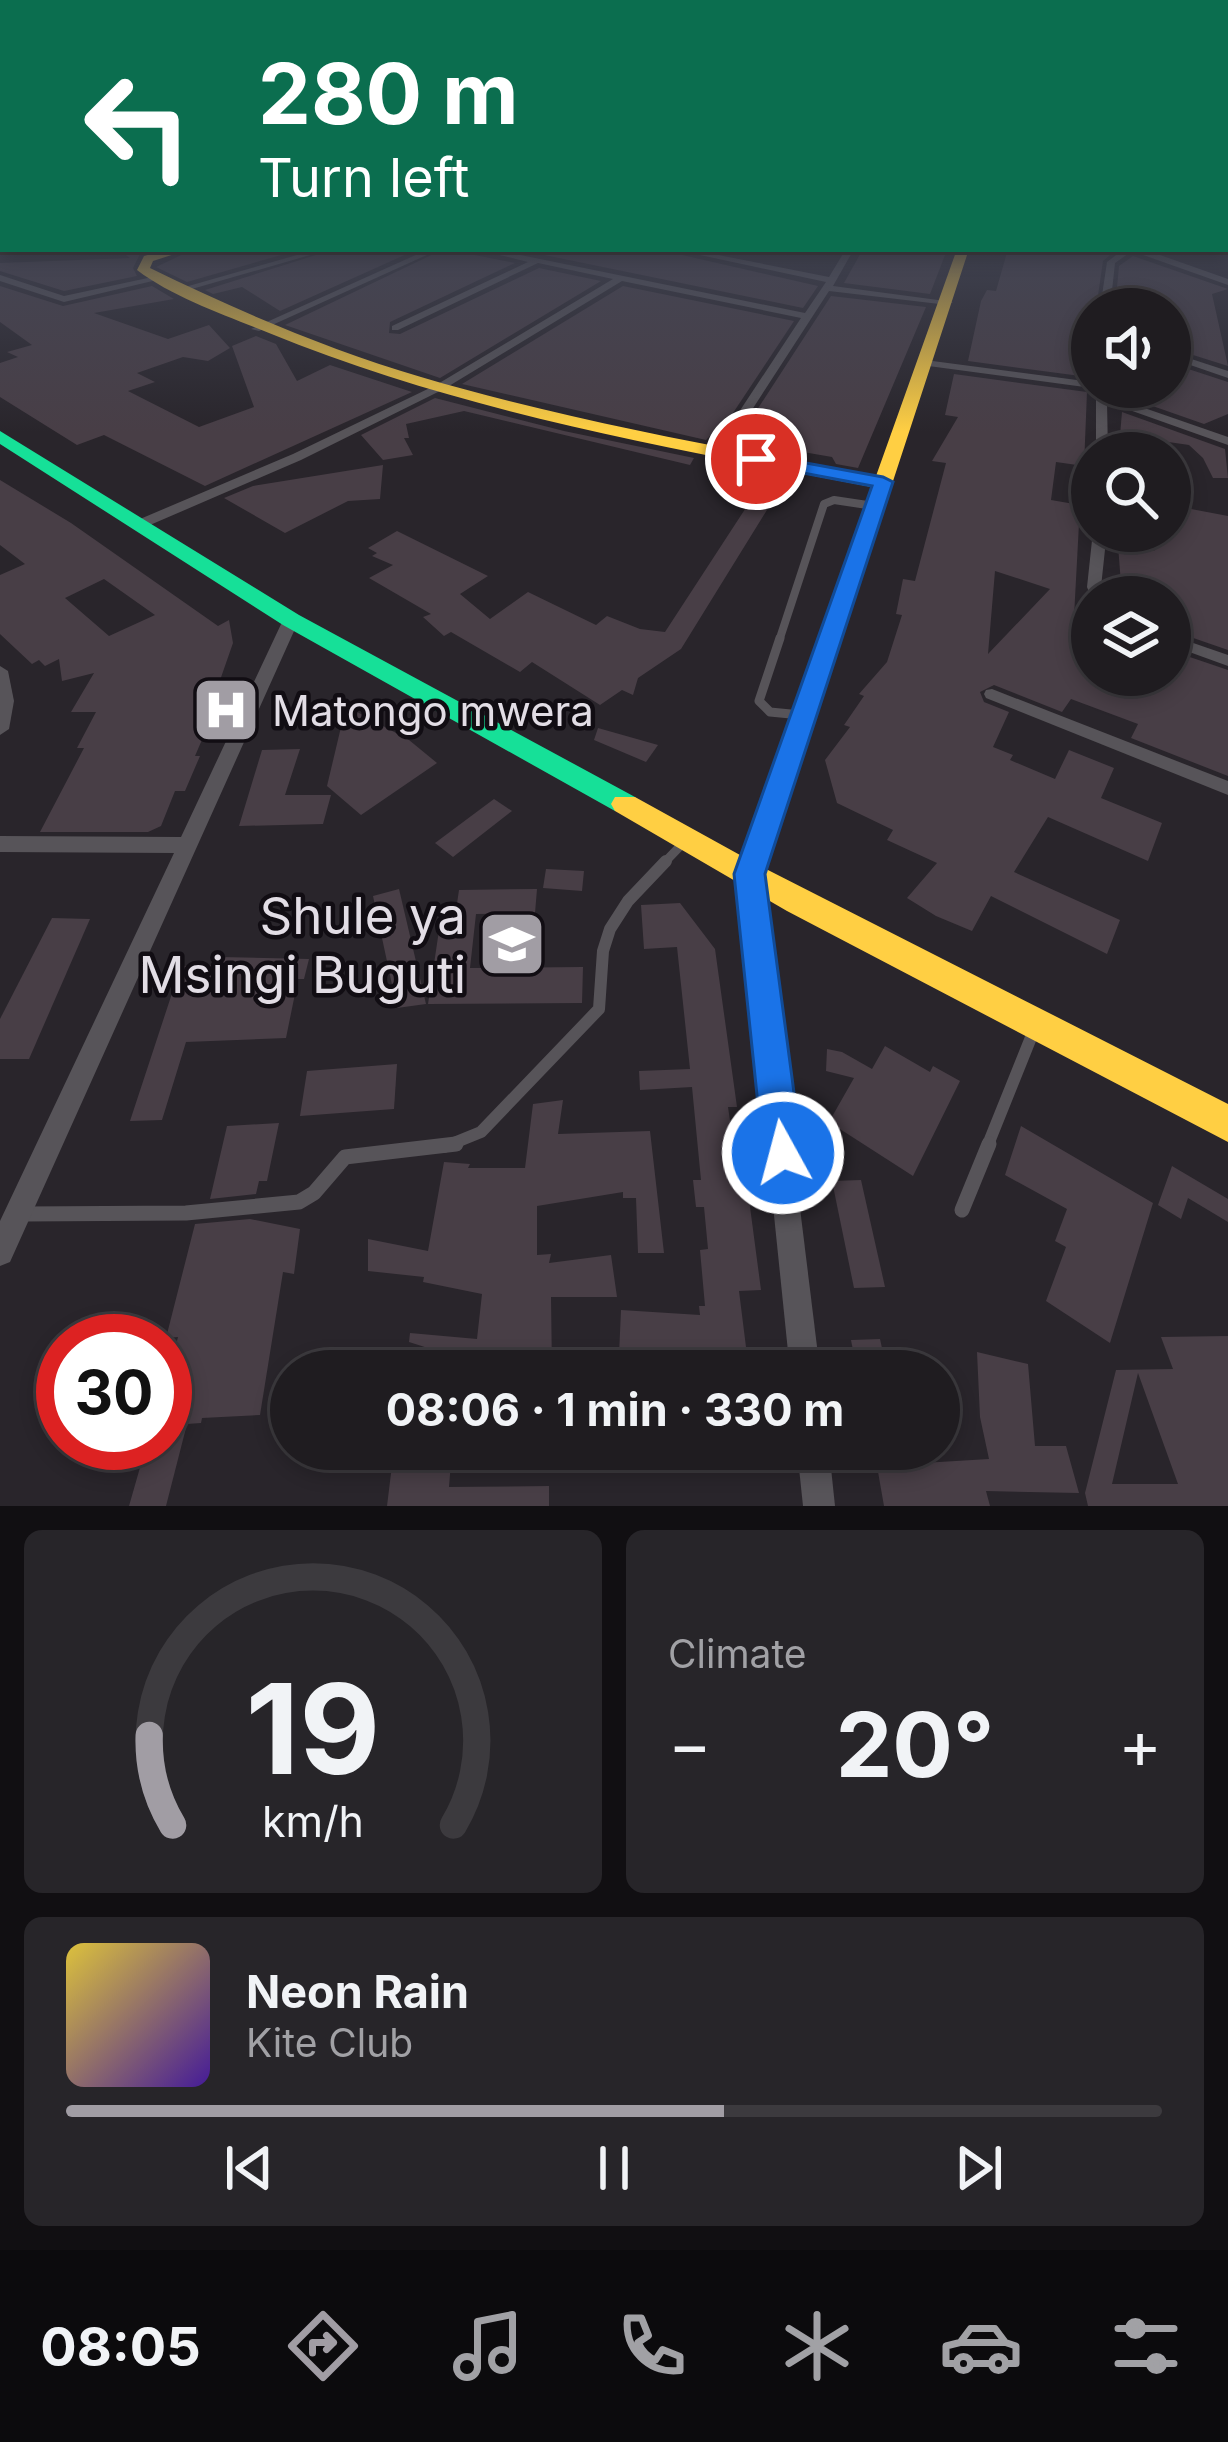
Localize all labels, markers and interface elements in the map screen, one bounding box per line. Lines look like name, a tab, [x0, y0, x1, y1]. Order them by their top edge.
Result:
text: 280 m	[258, 43, 519, 144]
icon: left	[60, 48, 216, 204]
text: Turn left	[258, 145, 469, 210]
map controls	[1071, 288, 1191, 696]
button: sound	[1071, 288, 1191, 408]
pin	[705, 408, 807, 510]
icon: arrive	[723, 426, 789, 492]
button: search	[1071, 432, 1191, 552]
button: layers	[1071, 576, 1191, 696]
hospital icon: Matongo mwera	[191, 675, 261, 745]
place label: Matongo mwera	[272, 685, 594, 736]
place label: Shule ya Msingi Buguti	[139, 885, 466, 1005]
school or university icon: Shule ya Msingi Buguti	[477, 909, 547, 979]
position arrow	[720, 1090, 846, 1216]
speed limit sign: 30	[36, 1314, 192, 1470]
text: 08:06 · 1 min · 330 m	[386, 1382, 844, 1437]
text: Climate	[668, 1630, 807, 1677]
text: 19	[246, 1653, 380, 1804]
text: 20°	[836, 1690, 994, 1799]
text: −	[668, 1704, 712, 1784]
text: +	[1118, 1704, 1162, 1784]
text: km/h	[262, 1794, 364, 1846]
text: Neon Rain	[246, 1964, 469, 2019]
text: Kite Club	[246, 2019, 413, 2066]
icon: previous	[216, 2135, 282, 2201]
icon: pause	[581, 2135, 647, 2201]
icon: next	[946, 2135, 1012, 2201]
icon: directions	[281, 2304, 365, 2388]
icon: music	[446, 2304, 530, 2388]
icon: phone	[610, 2304, 694, 2388]
icon: climate	[775, 2304, 859, 2388]
icon: car	[939, 2304, 1023, 2388]
icon: filters	[1104, 2304, 1188, 2388]
text: 08:05	[40, 2314, 201, 2379]

